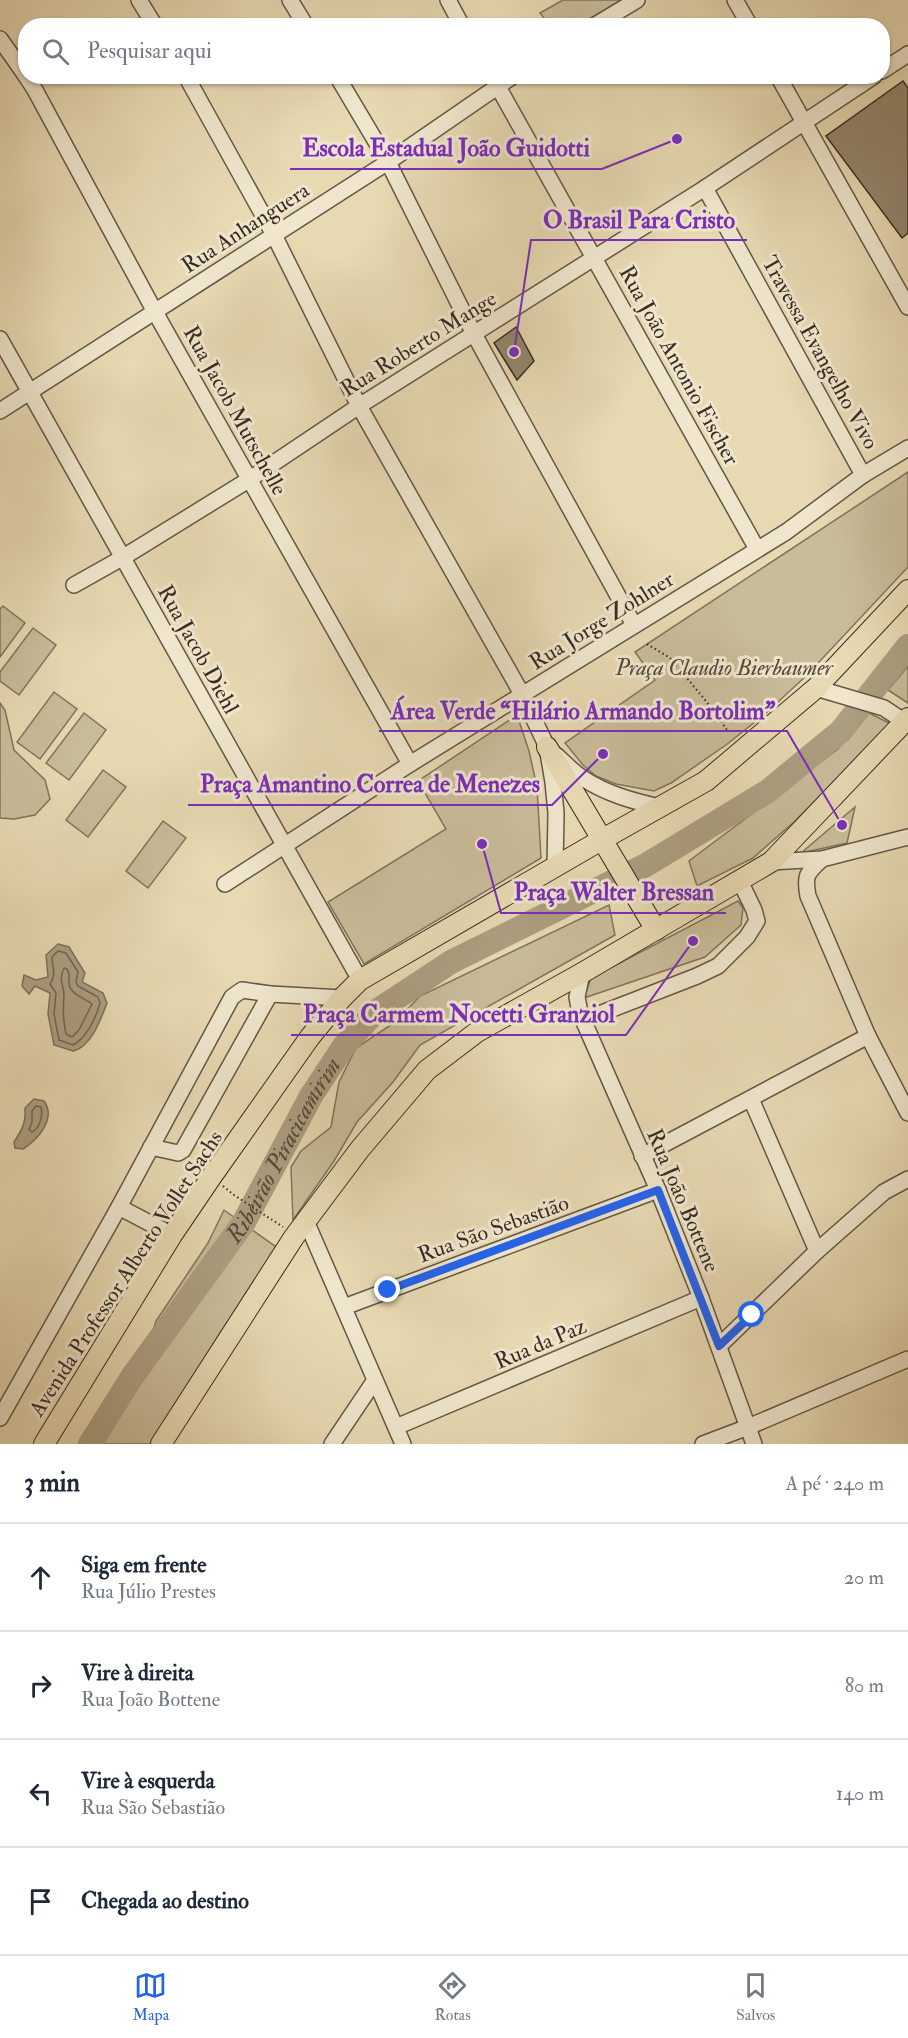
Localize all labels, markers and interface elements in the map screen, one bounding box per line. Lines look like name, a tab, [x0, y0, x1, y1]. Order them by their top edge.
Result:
search box	[18, 18, 890, 84]
icon: search	[39, 35, 72, 68]
text: Pesquisar aqui	[87, 37, 212, 65]
callout: Escola Estadual João Guidotti	[290, 127, 602, 169]
text: Escola Estadual João Guidotti	[302, 133, 590, 164]
street label: Rua Anhanguera	[176, 176, 315, 280]
callout: O Brasil Para Cristo	[531, 198, 747, 240]
text: O Brasil Para Cristo	[543, 205, 736, 236]
street label: Travessa Evangelho Vivo	[755, 251, 885, 454]
street label: Rua João Antonio Fischer	[613, 261, 746, 471]
street label: Rua Roberto Mange	[335, 285, 502, 403]
street label: Rua Jacob Mutschelle	[177, 321, 293, 500]
street label: Rua Jorge Zohlner	[524, 565, 680, 677]
street label: Rua Jacob Diehl	[151, 580, 245, 719]
park label: Praça Claudio Bierbaumer	[614, 654, 835, 682]
callout: Área Verde “Hilário Armando Bortolim”	[379, 689, 787, 731]
text: Área Verde “Hilário Armando Bortolim”	[390, 695, 776, 727]
callout: Praça Amantino Correa de Menezes	[188, 763, 552, 805]
text: Praça Amantino Correa de Menezes	[200, 769, 540, 800]
callout: Praça Walter Bressan	[501, 871, 726, 913]
text: Praça Walter Bressan	[514, 877, 715, 908]
callout: Praça Carmem Nocetti Granziol	[291, 993, 626, 1035]
text: Praça Carmem Nocetti Granziol	[303, 999, 616, 1030]
water label: Ribeirão Piracicamirim	[218, 1052, 348, 1250]
street label: Avenida Professor Alberto Vollet Sachs	[22, 1125, 229, 1423]
street label: Rua João Bottene	[640, 1125, 726, 1276]
street label: Rua São Sebastião	[414, 1189, 573, 1269]
route end	[374, 1276, 400, 1302]
route start	[738, 1301, 764, 1327]
street label: Rua da Paz	[490, 1312, 591, 1376]
text: 3 min	[24, 1467, 80, 1499]
text: A pé · 240 m	[785, 1471, 884, 1496]
text: Siga em frente	[81, 1551, 206, 1579]
icon: ahead	[24, 1561, 57, 1594]
text: 20 m	[844, 1565, 884, 1590]
text: Rua Júlio Prestes	[81, 1579, 216, 1604]
text: Vire à direita	[81, 1659, 194, 1687]
icon: right	[24, 1669, 57, 1702]
text: 80 m	[845, 1673, 884, 1698]
text: Rua João Bottene	[81, 1687, 220, 1712]
text: Vire à esquerda	[81, 1767, 215, 1795]
icon: left	[24, 1777, 57, 1810]
text: 140 m	[836, 1781, 884, 1806]
text: Rua São Sebastião	[81, 1795, 225, 1820]
icon: arrive	[24, 1885, 57, 1918]
text: Chegada ao destino	[81, 1887, 249, 1915]
tab: Mapa	[133, 1969, 169, 2025]
tab: Rotas	[434, 1969, 471, 2025]
tab: Salvos	[736, 1969, 775, 2025]

